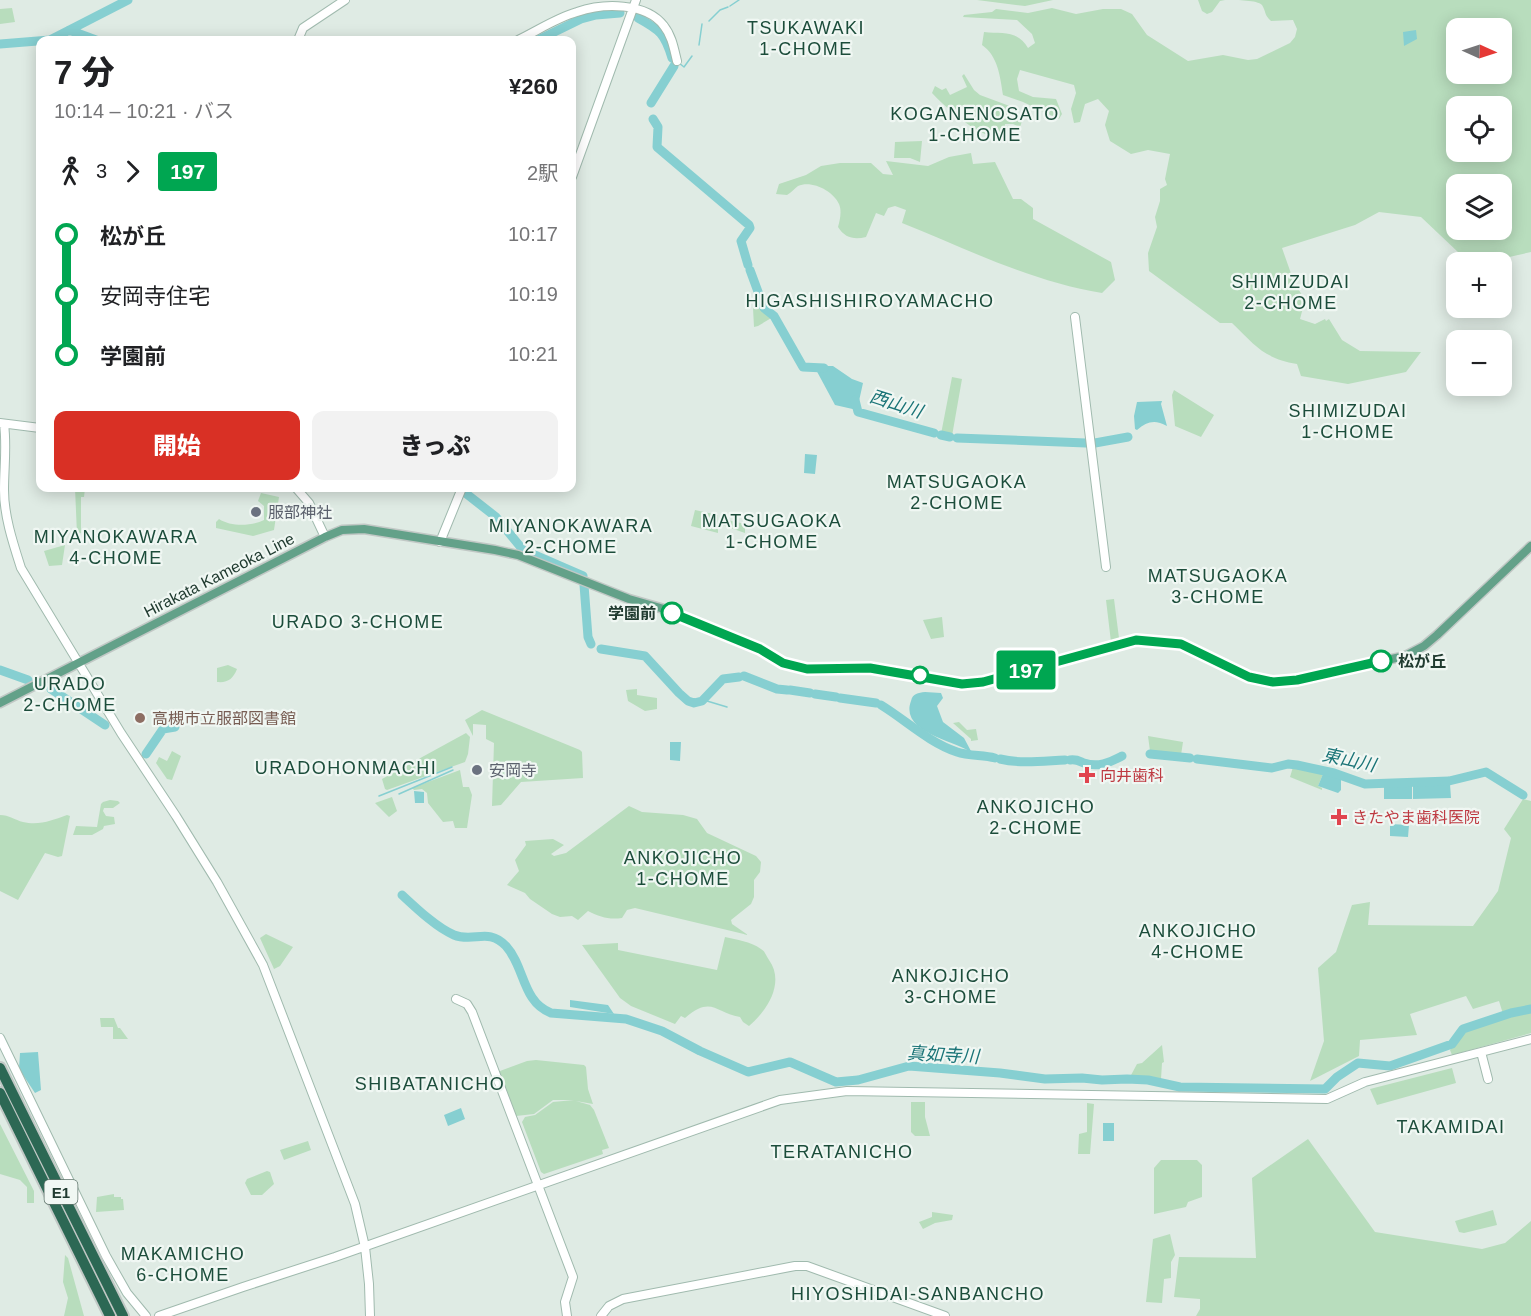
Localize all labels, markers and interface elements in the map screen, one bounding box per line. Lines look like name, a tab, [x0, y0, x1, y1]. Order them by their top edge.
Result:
district label: TSUKAWAKI 1-CHOME	[747, 18, 865, 59]
north arrow	[1446, 18, 1512, 84]
map controls	[1446, 18, 1512, 396]
text: 7 分	[54, 54, 115, 91]
text: ¥260	[509, 74, 558, 99]
button: locate	[1446, 96, 1512, 162]
text: 10:14 – 10:21 · バス	[54, 100, 234, 122]
district label: KOGANENOSATO 1-CHOME	[890, 104, 1060, 145]
icon: walk	[54, 155, 87, 188]
icon: forward	[116, 155, 149, 188]
text: 3	[96, 160, 107, 182]
text: 197	[170, 160, 205, 183]
text: 2駅	[527, 162, 558, 184]
button: layers	[1446, 174, 1512, 240]
text: 10:17	[508, 223, 558, 245]
text: 松が丘	[100, 224, 166, 249]
button: +	[1446, 252, 1512, 318]
district label: SHIMIZUDAI 2-CHOME	[1231, 272, 1351, 313]
text: 10:19	[508, 283, 558, 305]
text: 安岡寺住宅	[100, 284, 210, 309]
district label: HIGASHISHIROYAMACHO	[745, 291, 995, 311]
button: −	[1446, 330, 1512, 396]
text: 10:21	[508, 343, 558, 365]
text: 学園前	[100, 344, 166, 369]
water label: 西山川	[867, 386, 927, 422]
district label: SHIMIZUDAI 1-CHOME	[1288, 401, 1408, 442]
button: 開始	[54, 411, 300, 480]
button: きっぷ	[312, 411, 558, 480]
district label: MATSUGAOKA 2-CHOME	[887, 472, 1027, 513]
place label: 服部神社	[268, 504, 332, 521]
marker: 服部神社	[249, 505, 263, 519]
district label: MATSUGAOKA 1-CHOME	[702, 511, 842, 552]
district label: MIYANOKAWARA 2-CHOME	[489, 516, 653, 557]
district label: MIYANOKAWARA 4-CHOME	[34, 527, 198, 568]
street label: Hirakata Kameoka Line	[141, 530, 297, 620]
district label: MATSUGAOKA 3-CHOME	[1148, 566, 1288, 607]
marker: 学園前	[661, 602, 683, 624]
place label: 学園前	[608, 605, 656, 622]
district label: URADO 3-CHOME	[272, 612, 444, 632]
line badge: 197	[992, 650, 1060, 690]
marker: 松が丘	[1370, 650, 1392, 672]
place label: 松が丘	[1398, 653, 1446, 670]
text: 197	[1008, 659, 1044, 682]
unlabelled marker	[911, 666, 929, 684]
district label: URADO 2-CHOME	[23, 674, 117, 715]
place label: 高槻市立服部図書館	[152, 710, 296, 727]
marker: 高槻市立服部図書館	[133, 711, 147, 725]
water label: 東山川	[1321, 745, 1379, 776]
district label: URADOHONMACHI	[255, 758, 437, 778]
place label: 安岡寺	[489, 762, 537, 779]
marker: 安岡寺	[470, 763, 484, 777]
marker: 向井歯科	[1078, 766, 1096, 784]
place label: 向井歯科	[1100, 767, 1164, 784]
district label: ANKOJICHO 2-CHOME	[977, 797, 1095, 838]
marker: きたやま歯科医院	[1330, 808, 1348, 826]
place label: きたやま歯科医院	[1352, 809, 1480, 826]
district label: ANKOJICHO 1-CHOME	[624, 848, 742, 889]
district label: ANKOJICHO 4-CHOME	[1139, 921, 1257, 962]
district label: ANKOJICHO 3-CHOME	[892, 966, 1010, 1007]
water label: 真如寺川	[907, 1043, 981, 1067]
district label: SHIBATANICHO	[355, 1074, 505, 1094]
district label: TAKAMIDAI	[1396, 1117, 1506, 1137]
district label: TERATANICHO	[771, 1142, 913, 1162]
road number: E1	[44, 1180, 78, 1204]
district label: MAKAMICHO 6-CHOME	[121, 1244, 245, 1285]
district label: HIYOSHIDAI-SANBANCHO	[791, 1284, 1045, 1304]

